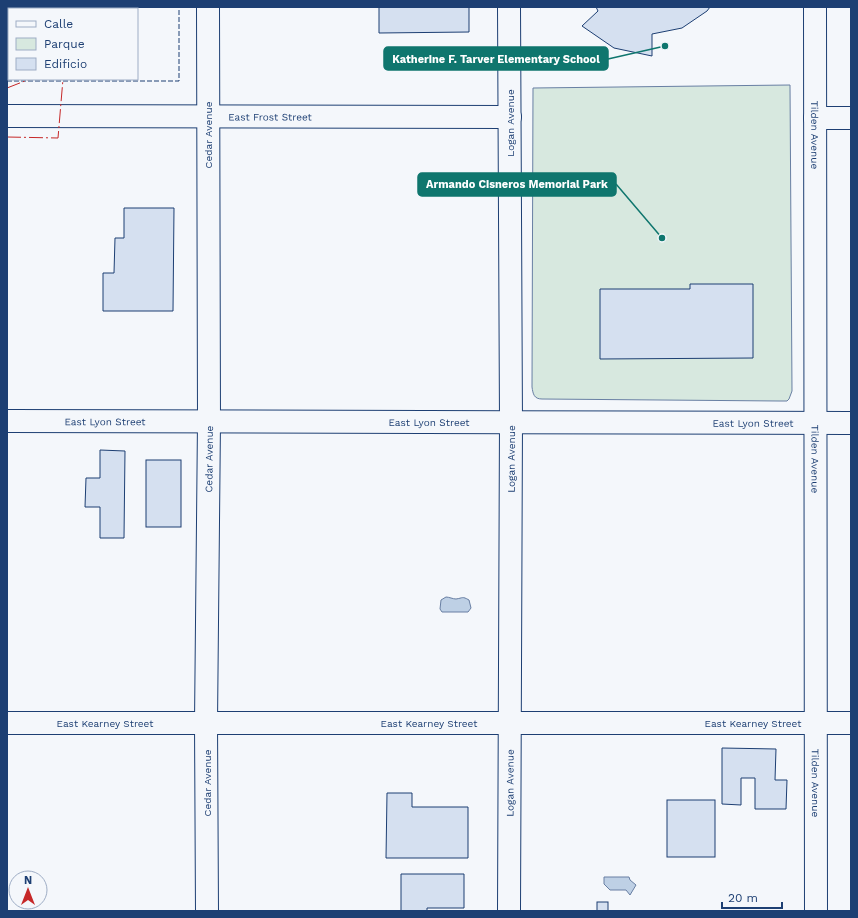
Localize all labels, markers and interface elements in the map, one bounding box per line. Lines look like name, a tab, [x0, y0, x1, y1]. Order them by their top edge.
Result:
legend	[8, 8, 138, 80]
text: Calle	[44, 17, 73, 31]
text: Parque	[44, 37, 85, 51]
callout: Katherine F. Tarver Elementary School	[384, 47, 608, 70]
text: Katherine F. Tarver Elementary School	[392, 53, 600, 66]
text: Edificio	[44, 57, 87, 71]
street label: Logan Avenue	[505, 89, 516, 157]
street label: Cedar Avenue	[203, 101, 214, 168]
street label: Tilden Avenue	[810, 101, 821, 169]
street label: East Frost Street	[228, 111, 313, 122]
callout: Armando Cisneros Memorial Park	[418, 173, 616, 196]
text: Armando Cisneros Memorial Park	[426, 178, 608, 191]
street label: East Lyon Street	[64, 416, 146, 427]
street label: East Lyon Street	[388, 416, 470, 428]
street label: East Lyon Street	[712, 417, 794, 428]
street label: Cedar Avenue	[203, 425, 214, 493]
street label: Logan Avenue	[505, 425, 516, 493]
street label: Tilden Avenue	[810, 425, 821, 493]
street label: East Kearney Street	[57, 718, 154, 729]
street label: East Kearney Street	[381, 718, 478, 729]
street label: East Kearney Street	[705, 718, 802, 729]
street label: Cedar Avenue	[202, 749, 213, 816]
street label: Logan Avenue	[504, 749, 515, 817]
street label: Tilden Avenue	[810, 749, 821, 817]
north arrow	[8, 870, 48, 910]
text: N	[24, 874, 32, 887]
scale bar	[722, 884, 782, 910]
text: 20 m	[728, 891, 758, 905]

